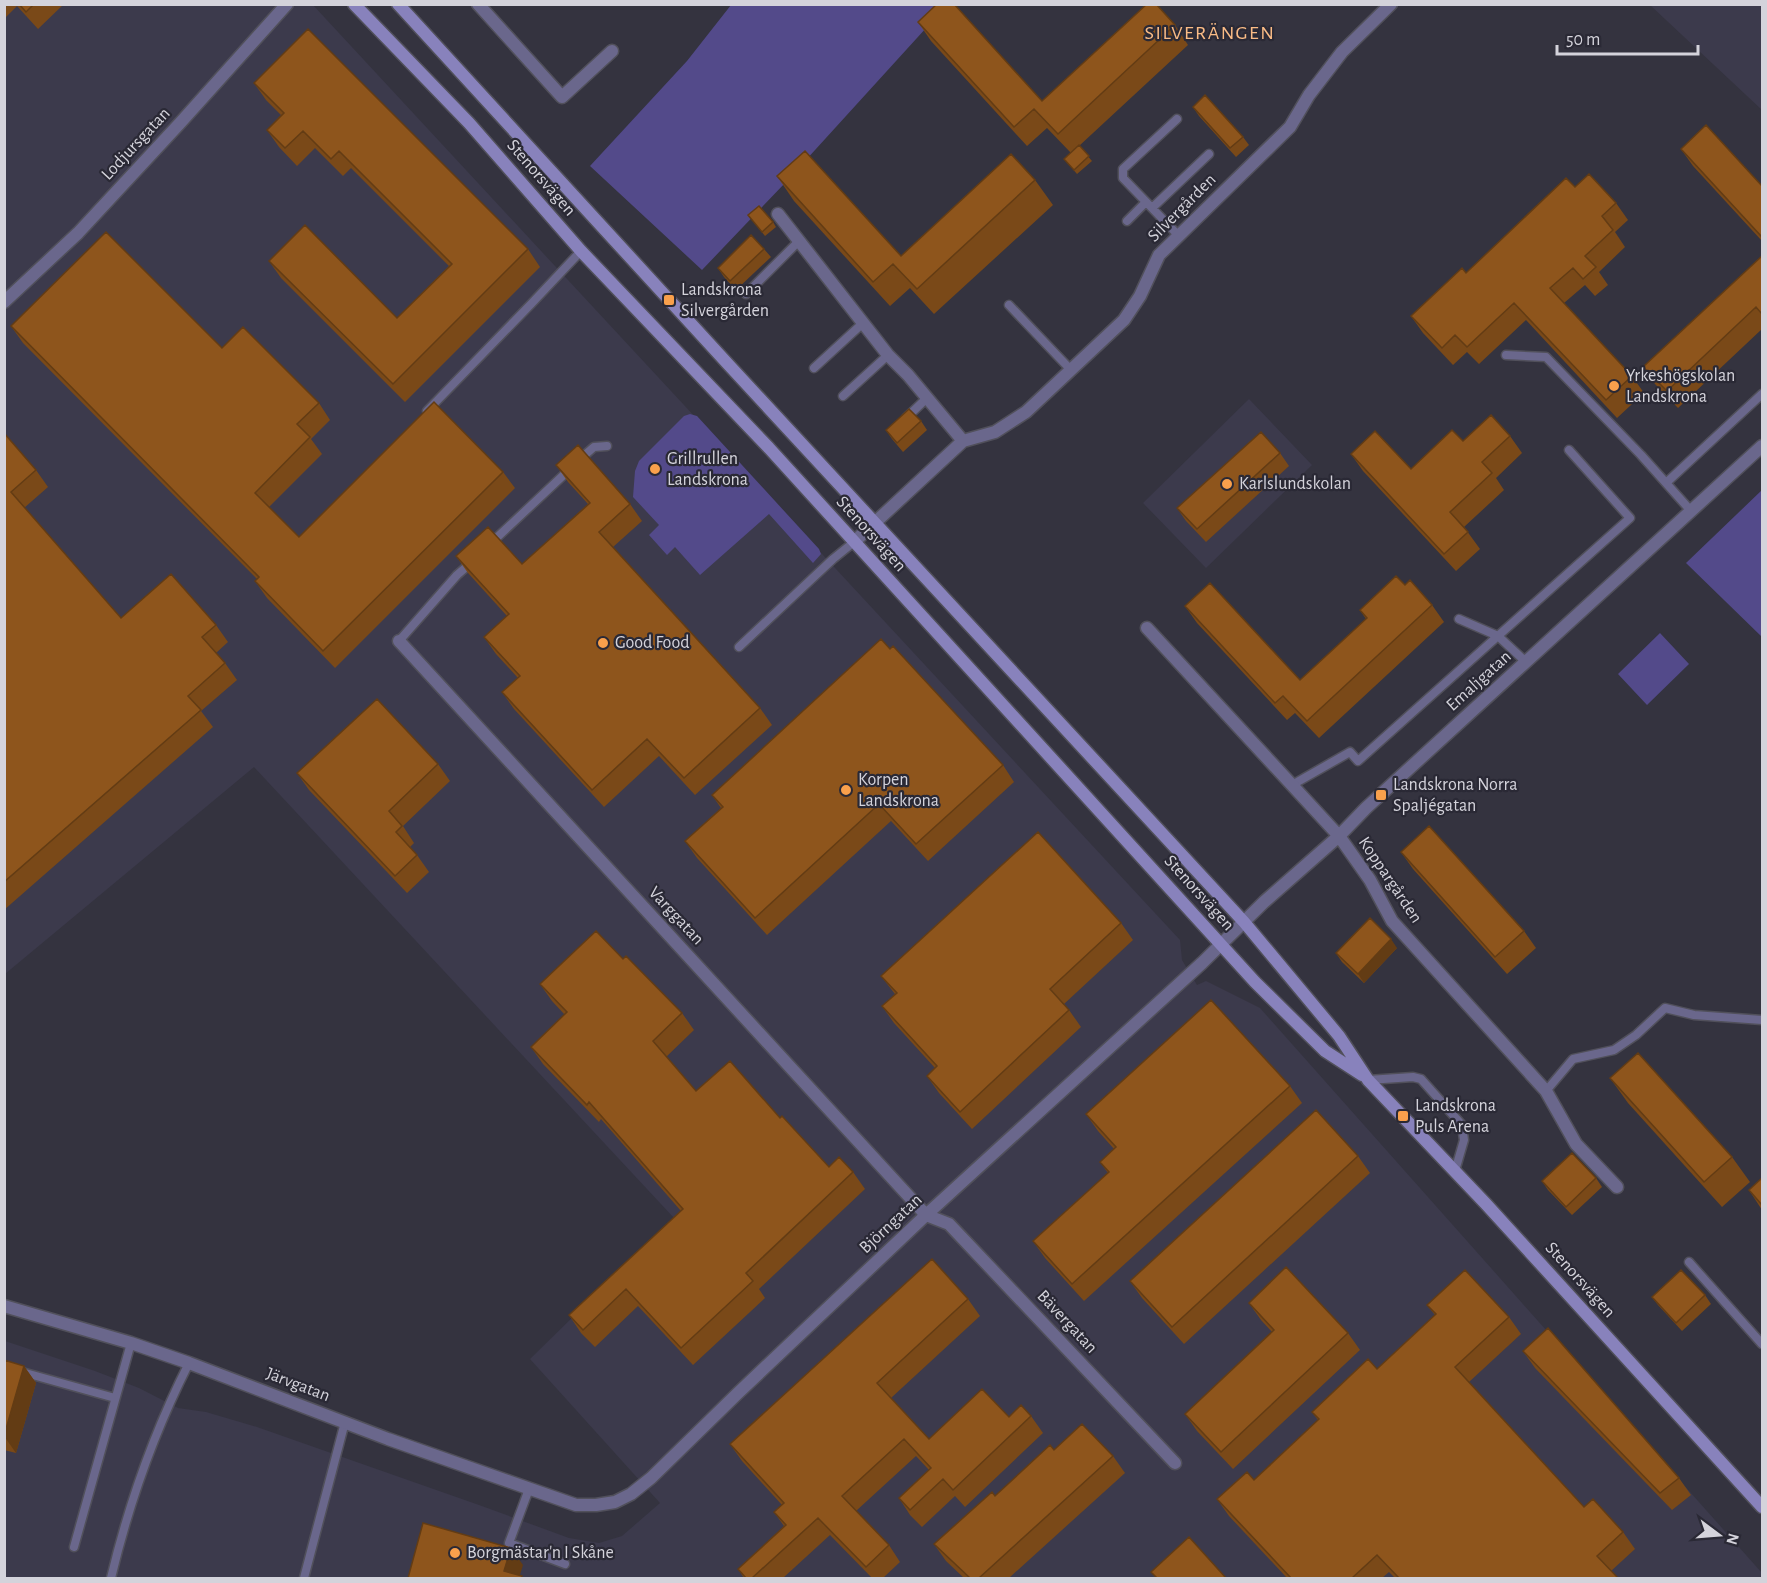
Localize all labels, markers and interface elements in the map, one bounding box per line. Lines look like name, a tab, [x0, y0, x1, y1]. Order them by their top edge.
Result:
scale bar	[1557, 18, 1698, 56]
district label: SILVERÄNGEN	[1145, 23, 1275, 43]
text: 50 m	[1566, 31, 1600, 49]
street label: Lodjursgatan	[98, 104, 174, 184]
street label: Stenorsvägen	[503, 136, 579, 220]
street label: Silvergården	[1144, 170, 1220, 246]
place label: Landskrona Silvergården	[681, 281, 769, 320]
marker: Landskrona Silvergården	[662, 293, 676, 307]
place label: Yrkeshögskolan Landskrona	[1626, 367, 1735, 406]
marker: Yrkeshögskolan Landskrona	[1607, 379, 1621, 393]
place label: Grillrullen Landskrona	[667, 450, 748, 489]
marker: Grillrullen Landskrona	[648, 462, 662, 476]
place label: Karlslundskolan	[1239, 475, 1351, 493]
marker: Karlslundskolan	[1220, 477, 1234, 491]
street label: Stenorsvägen	[833, 493, 909, 575]
place label: Good Food	[615, 634, 690, 652]
marker: Good Food	[596, 636, 610, 650]
street label: Emaljgatan	[1443, 647, 1515, 715]
place label: Korpen Landskrona	[858, 771, 939, 810]
place label: Landskrona Norra Spaljégatan	[1393, 776, 1518, 815]
marker: Korpen Landskrona	[839, 783, 853, 797]
marker: Landskrona Norra Spaljégatan	[1374, 788, 1388, 802]
street label: Koppargården	[1355, 834, 1425, 926]
street label: Stenorsvägen	[1161, 852, 1237, 934]
street label: Varggatan	[645, 884, 707, 948]
place label: Landskrona Puls Arena	[1415, 1097, 1496, 1136]
marker: Landskrona Puls Arena	[1396, 1109, 1410, 1123]
street label: Björngatan	[856, 1191, 926, 1257]
street label: Stenorsvägen	[1542, 1239, 1618, 1321]
street label: Bävergatan	[1033, 1287, 1101, 1357]
street label: Järvgatan	[264, 1365, 332, 1405]
north arrow	[1689, 1505, 1749, 1565]
text: N	[1723, 1531, 1742, 1546]
place label: Borgmästar'n I Skåne	[467, 1544, 614, 1562]
marker: Borgmästar'n I Skåne	[448, 1546, 462, 1560]

